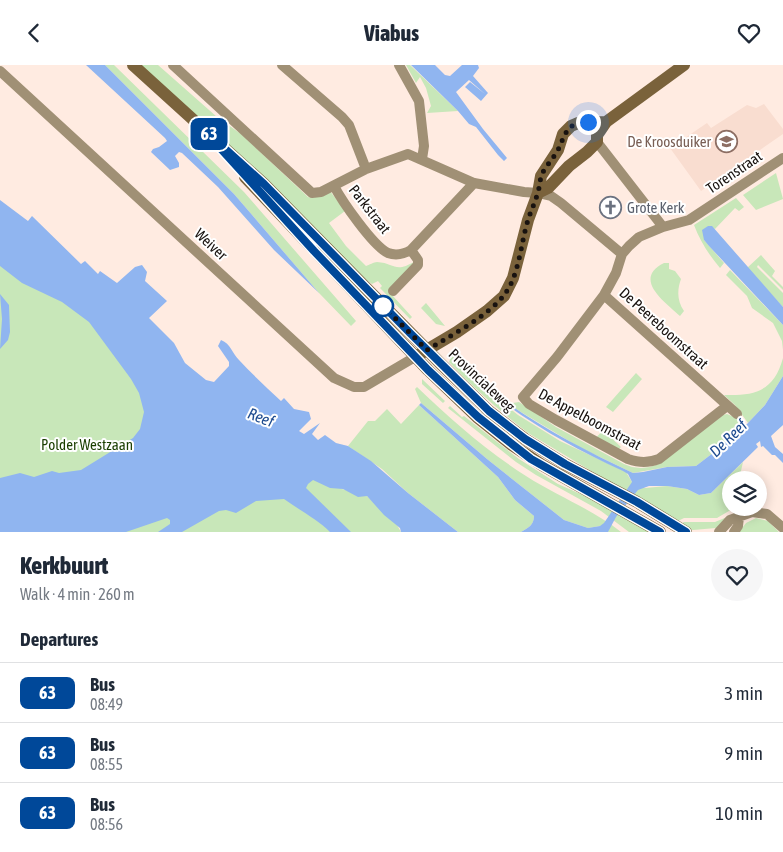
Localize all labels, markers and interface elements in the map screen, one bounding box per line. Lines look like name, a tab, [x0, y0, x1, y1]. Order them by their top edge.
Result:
icon: back	[20, 19, 48, 47]
icon: heart	[735, 19, 763, 47]
text: Viabus	[364, 20, 419, 46]
your location	[576, 110, 601, 135]
line badge: 63	[186, 118, 232, 150]
text: 63	[201, 123, 217, 144]
school or university icon: De Kroosduiker	[715, 129, 739, 153]
place label: De Kroosduiker	[627, 133, 712, 150]
street label: Torenstraat	[703, 147, 765, 197]
street label: Parkstraat	[346, 181, 394, 237]
church icon: Grote Kerk	[599, 195, 623, 219]
place label: Grote Kerk	[627, 199, 685, 216]
street label: Weiver	[191, 225, 231, 264]
street label: De Peereboomstraat	[616, 284, 712, 372]
unlabelled marker	[372, 295, 394, 317]
street label: Provincialeweg	[445, 345, 519, 415]
street label: De Appelboomstraat	[536, 385, 644, 453]
water label: Reef	[245, 404, 277, 430]
water label: De Reef	[706, 415, 751, 460]
park label: Polder Westzaan	[41, 436, 133, 453]
map controls	[722, 471, 767, 516]
button: layers	[722, 471, 767, 516]
button: heart	[711, 549, 763, 601]
text: Kerkbuurt	[20, 552, 108, 579]
text: Walk · 4 min · 260 m	[20, 585, 134, 603]
text: Departures	[20, 628, 98, 650]
text: Bus	[90, 673, 115, 695]
text: 63	[39, 682, 56, 703]
text: 3 min	[724, 682, 763, 704]
text: 08:49	[90, 695, 123, 713]
text: Bus	[90, 733, 115, 755]
text: 63	[39, 742, 56, 763]
text: 9 min	[724, 742, 763, 764]
text: 08:55	[90, 755, 123, 773]
text: Bus	[90, 793, 115, 815]
text: 63	[39, 802, 56, 823]
text: 10 min	[715, 802, 763, 824]
text: 08:56	[90, 815, 123, 833]

